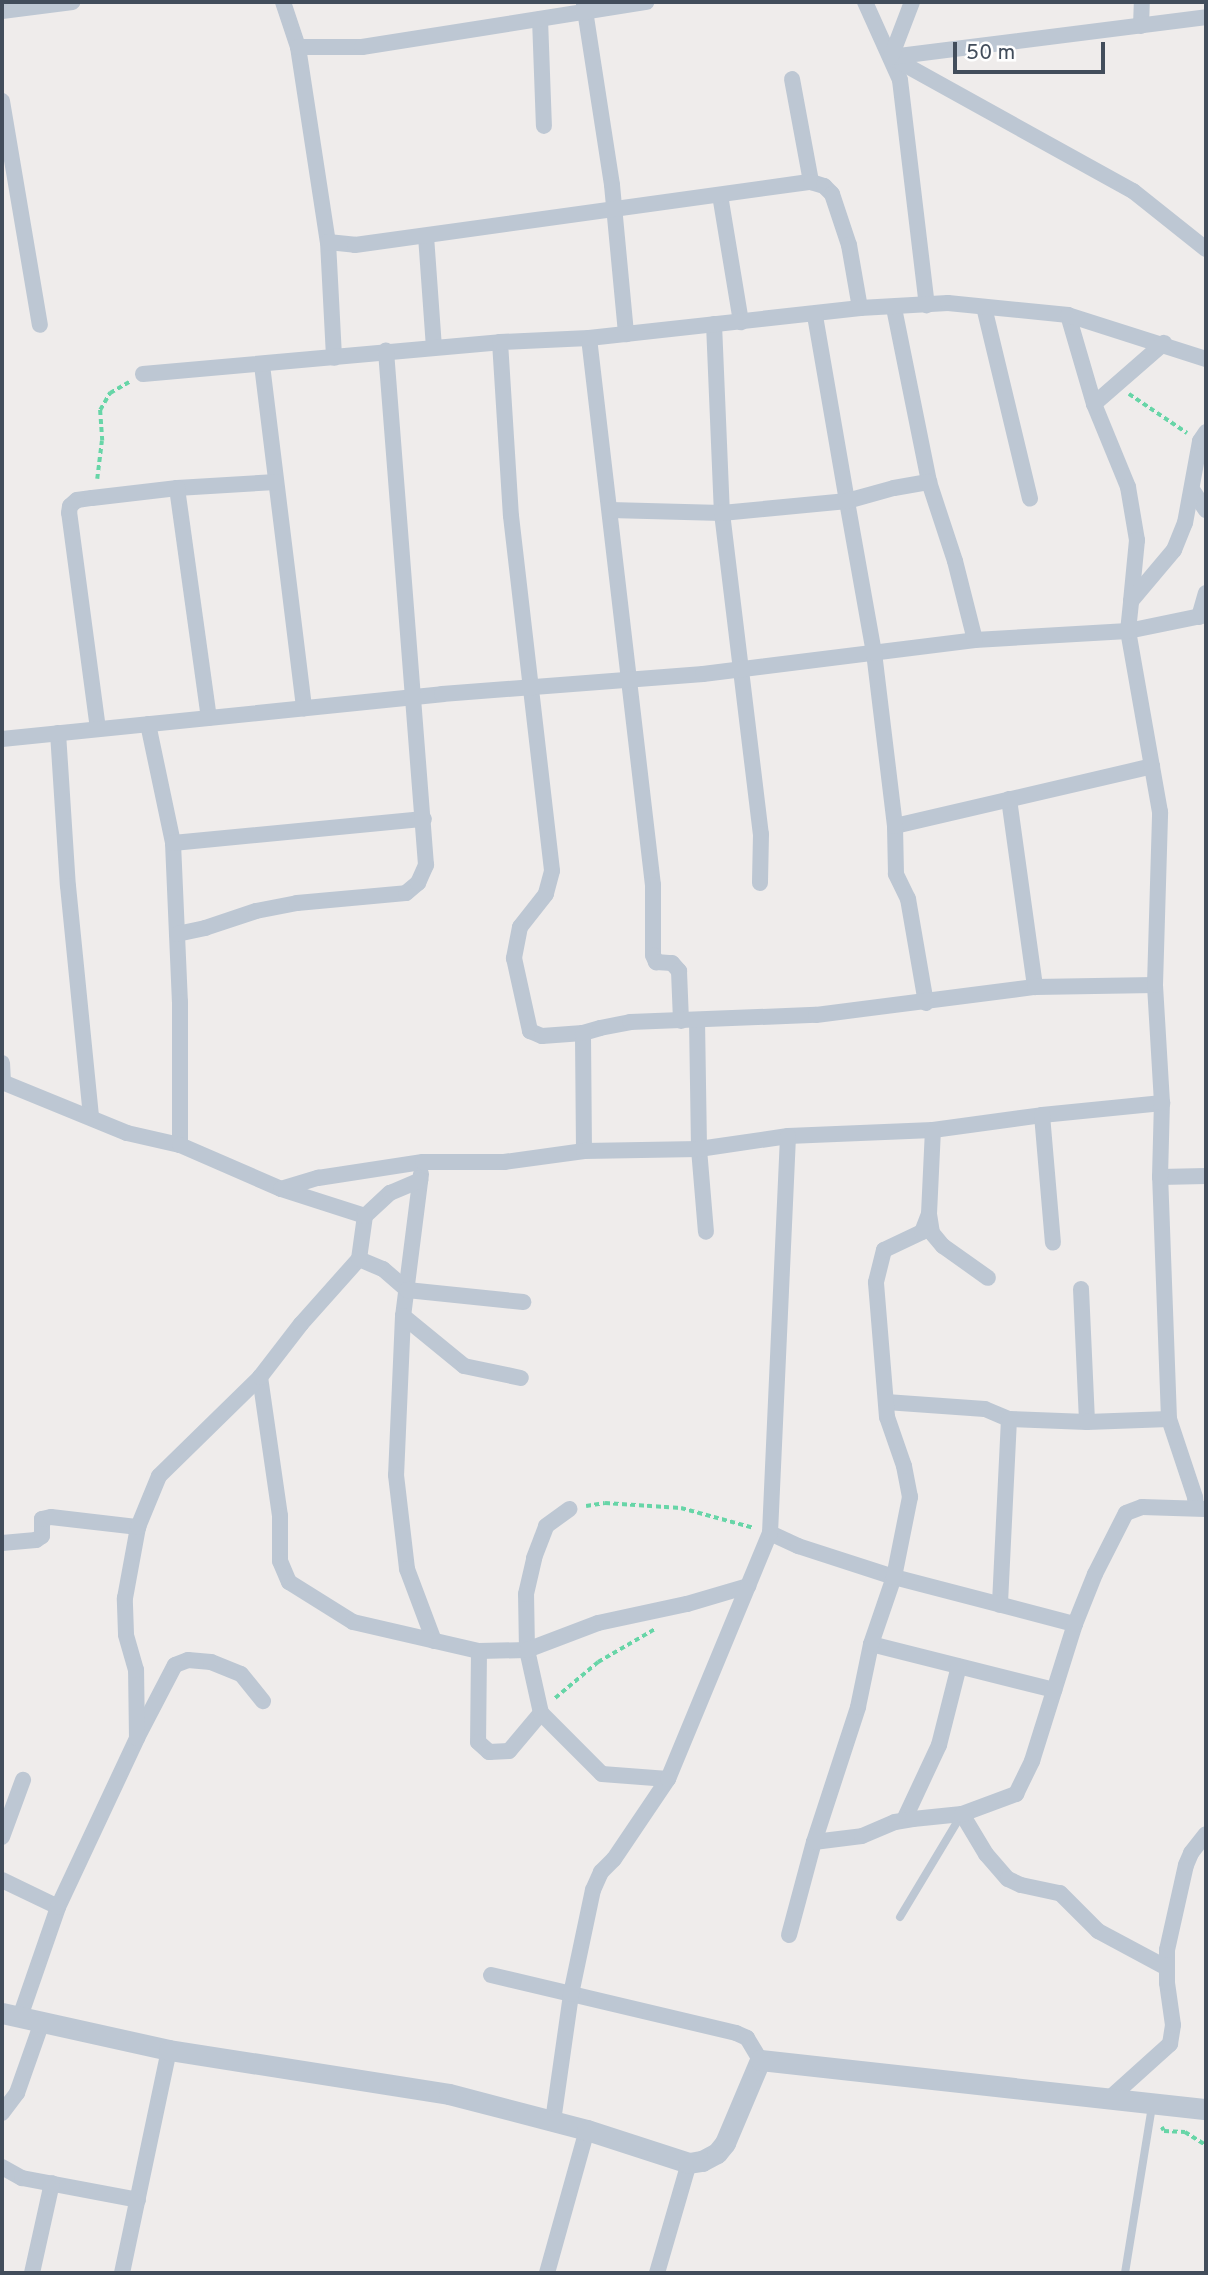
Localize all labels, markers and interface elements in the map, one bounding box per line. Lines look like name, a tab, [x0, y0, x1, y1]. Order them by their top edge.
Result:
scale bar	[956, 28, 1108, 72]
text: 50 m	[966, 40, 1015, 67]

